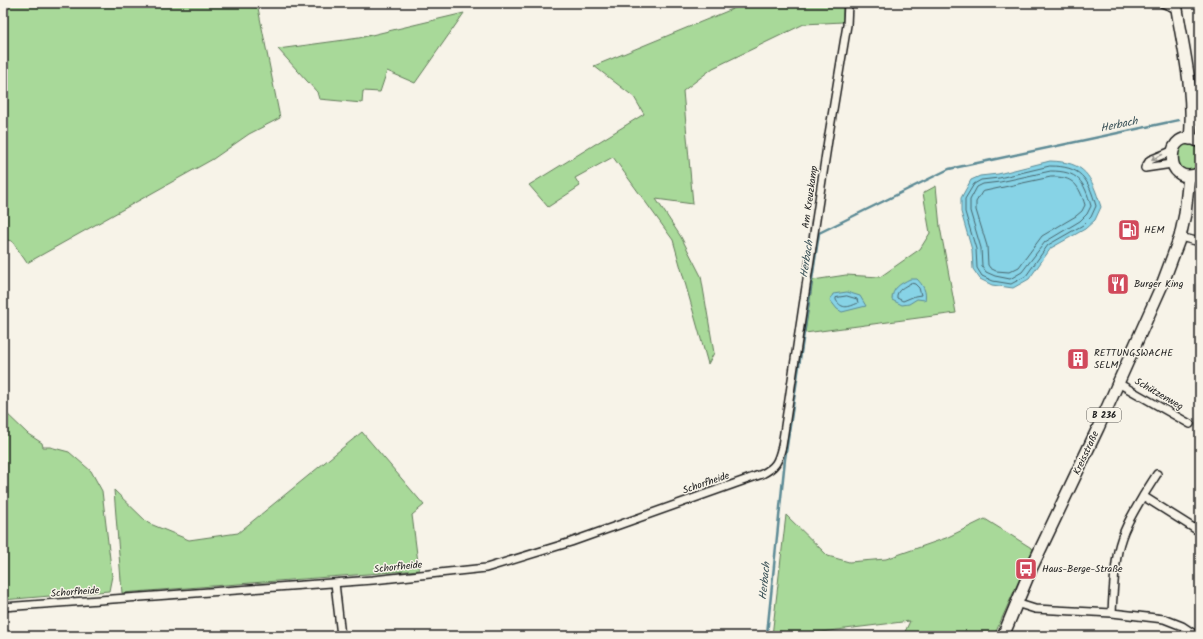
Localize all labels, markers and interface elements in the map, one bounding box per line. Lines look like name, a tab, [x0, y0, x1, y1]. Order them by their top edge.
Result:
water label: Herbach	[1099, 112, 1140, 138]
one-way arrow	[1151, 154, 1163, 161]
street label: Am Kreuzkamp	[798, 164, 822, 229]
fuel station icon: HEM	[1116, 217, 1142, 243]
place label: HEM	[1144, 222, 1165, 238]
water label: Herbach	[795, 238, 819, 279]
restaurant icon: Burger King	[1105, 271, 1131, 297]
place label: Burger King	[1134, 276, 1184, 292]
place label: RETTUNGSWACHE SELM	[1094, 345, 1174, 373]
building icon: RETTUNGSWACHE SELM	[1065, 346, 1091, 372]
street label: Schützenweg	[1132, 374, 1187, 415]
road number: B 236	[1087, 408, 1121, 422]
street label: Kreisstraße	[1069, 428, 1103, 478]
street label: Schorfheide	[680, 467, 732, 498]
street label: Schorfheide	[373, 556, 423, 577]
bus stop icon: Haus-Berge-Straße	[1013, 556, 1039, 582]
water label: Herbach	[754, 560, 776, 601]
place label: Haus-Berge-Straße	[1042, 561, 1123, 577]
street label: Schorfheide	[50, 582, 100, 602]

